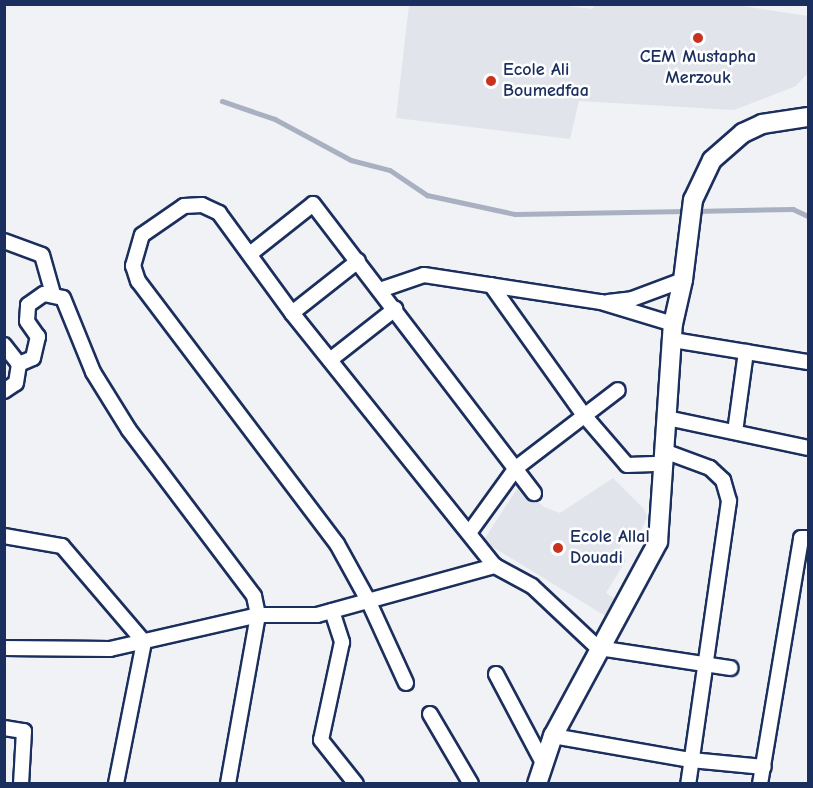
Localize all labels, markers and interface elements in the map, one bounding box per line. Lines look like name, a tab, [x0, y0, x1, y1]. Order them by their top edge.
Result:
marker: CEM Mustapha Merzouk	[691, 31, 705, 45]
place label: CEM Mustapha Merzouk	[640, 47, 756, 90]
place label: Ecole Ali Boumedfaa	[503, 60, 589, 103]
marker: Ecole Ali Boumedfaa	[484, 74, 498, 88]
place label: Ecole Allal Douadi	[570, 527, 650, 570]
marker: Ecole Allal Douadi	[551, 541, 565, 555]

